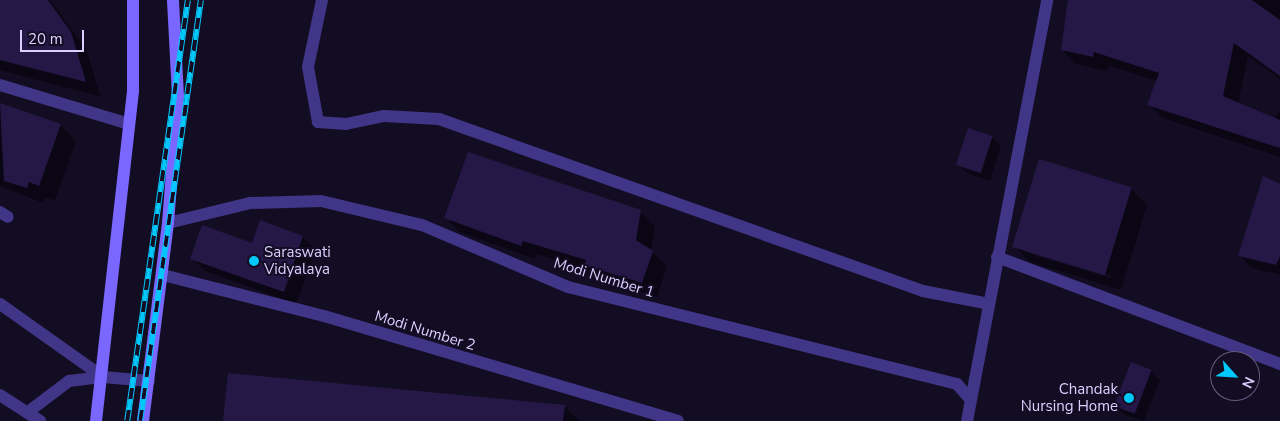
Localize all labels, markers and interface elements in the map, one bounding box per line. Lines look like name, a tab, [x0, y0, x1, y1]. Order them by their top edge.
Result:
scale bar	[22, 20, 86, 52]
text: 20 m	[28, 29, 63, 49]
place label: Saraswati Vidyalaya	[264, 243, 331, 278]
street label: Modi Number 1	[551, 254, 657, 302]
marker: Saraswati Vidyalaya	[248, 255, 260, 267]
street label: Modi Number 2	[372, 307, 478, 355]
north arrow	[1210, 351, 1260, 401]
text: N	[1237, 373, 1259, 391]
place label: Chandak Nursing Home	[1021, 380, 1118, 415]
marker: Chandak Nursing Home	[1122, 391, 1136, 405]

